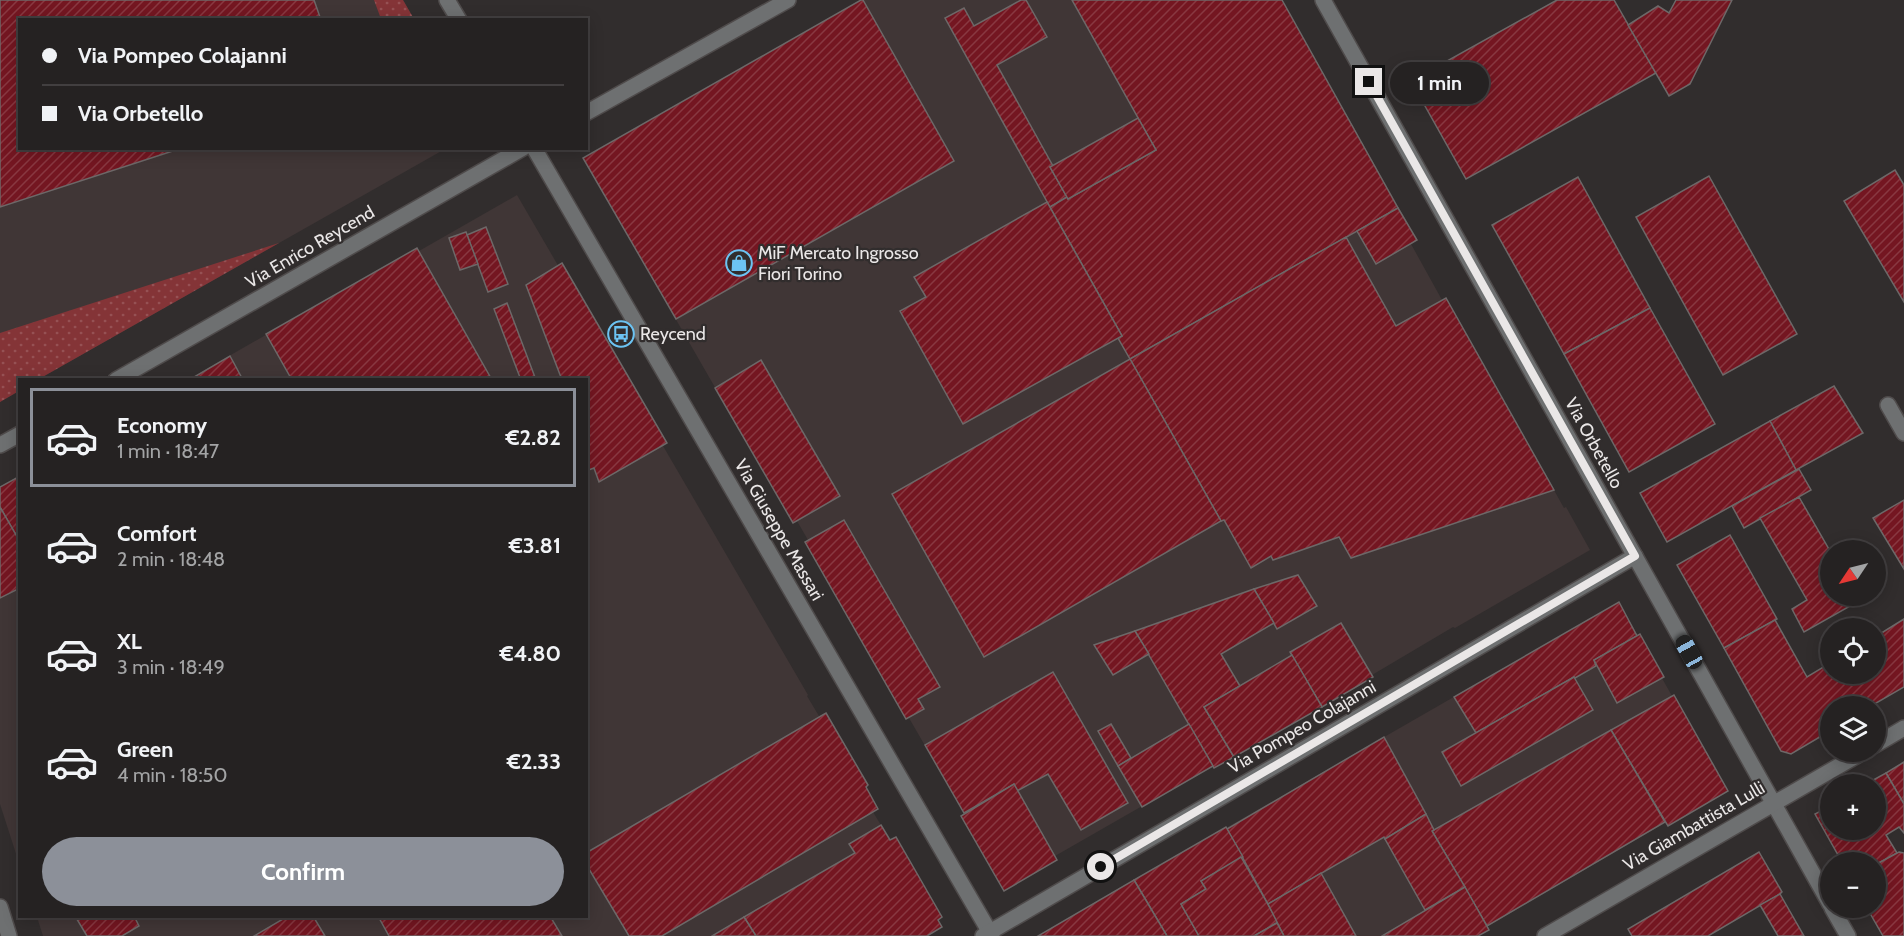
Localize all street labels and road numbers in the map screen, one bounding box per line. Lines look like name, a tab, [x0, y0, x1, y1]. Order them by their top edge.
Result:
street label: Via Enrico Reycend	[241, 201, 379, 293]
street label: Via Orbetello	[1560, 394, 1628, 492]
street label: Via Giuseppe Massari	[730, 455, 828, 605]
street label: Via Pompeo Colajanni	[1224, 676, 1380, 778]
street label: Via Giambattista Lulli	[1619, 777, 1769, 875]

